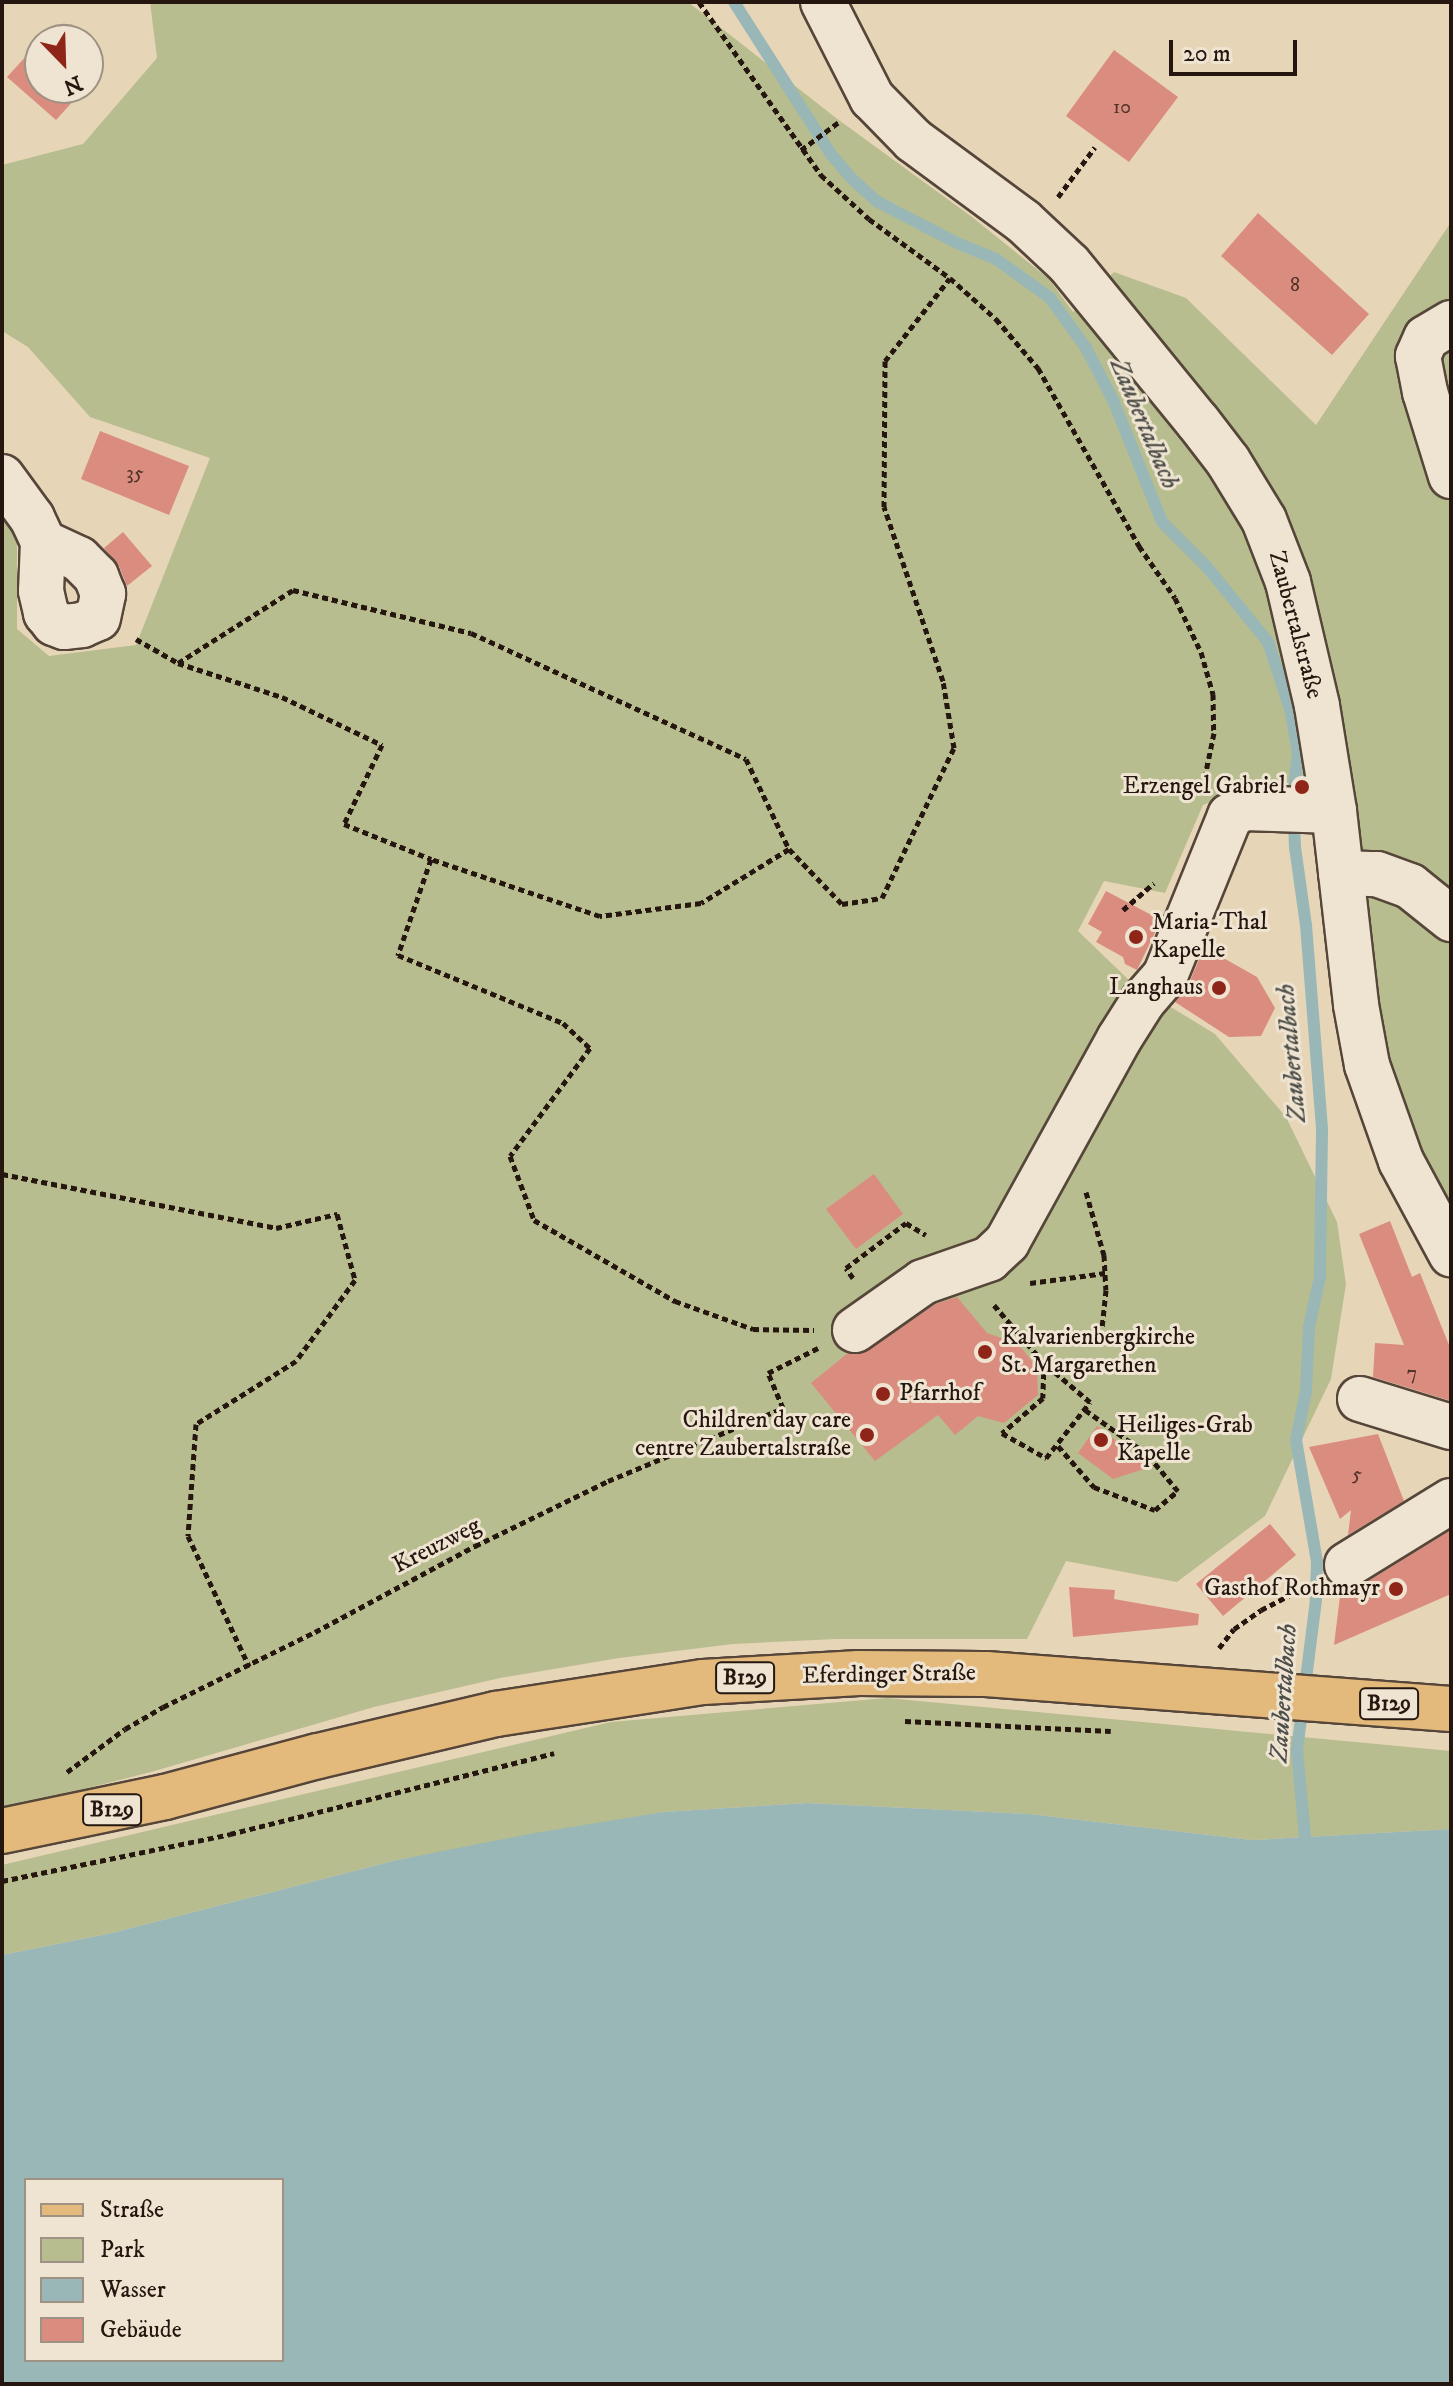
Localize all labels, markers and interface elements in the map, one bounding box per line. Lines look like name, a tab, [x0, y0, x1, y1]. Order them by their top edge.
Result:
north arrow	[24, 24, 104, 104]
scale bar	[1173, 24, 1301, 74]
text: 20 m	[1183, 39, 1231, 69]
text: N	[59, 69, 86, 101]
house number: 10	[1113, 95, 1131, 119]
house number: 8	[1290, 273, 1300, 297]
water label: Zaubertalbach	[1103, 354, 1185, 494]
house number: 35	[126, 461, 144, 485]
street label: Zaubertalstraße	[1261, 548, 1329, 702]
place label: Erzengel Gabriel	[1123, 773, 1286, 801]
marker: Erzengel Gabriel	[1293, 778, 1311, 796]
place label: Maria-Thal Kapelle	[1152, 909, 1267, 965]
marker: Maria-Thal Kapelle	[1127, 928, 1145, 946]
place label: Langhaus	[1109, 974, 1203, 1002]
marker: Langhaus	[1210, 979, 1228, 997]
water label: Zaubertalbach	[1270, 983, 1314, 1123]
place label: Kalvarienbergkirche St. Margarethen	[1001, 1324, 1195, 1380]
marker: Kalvarienbergkirche St. Margarethen	[976, 1343, 994, 1361]
house number: 7	[1407, 1361, 1417, 1385]
place label: Pfarrhof	[899, 1380, 980, 1408]
marker: Pfarrhof	[874, 1385, 892, 1403]
place label: Children day care centre Zaubertalstraße	[635, 1407, 851, 1463]
place label: Heiliges-Grab Kapelle	[1117, 1412, 1253, 1468]
marker: Children day care centre Zaubertalstraße	[858, 1426, 876, 1444]
marker: Heiliges-Grab Kapelle	[1092, 1431, 1110, 1449]
house number: 5	[1352, 1462, 1362, 1486]
street label: Kreuzweg	[388, 1512, 486, 1580]
place label: Gasthof Rothmayr	[1204, 1575, 1380, 1603]
marker: Gasthof Rothmayr	[1387, 1580, 1405, 1598]
water label: Zaubertalbach	[1264, 1623, 1304, 1763]
street label: Eferdinger Straße	[802, 1659, 976, 1691]
road number: B129	[715, 1660, 775, 1696]
road number: B129	[1359, 1686, 1419, 1722]
road number: B129	[82, 1792, 142, 1828]
legend	[24, 2178, 284, 2362]
text: Straße	[100, 2195, 164, 2225]
text: Park	[100, 2235, 145, 2265]
text: Wasser	[100, 2275, 166, 2305]
text: Gebäude	[100, 2315, 182, 2345]

